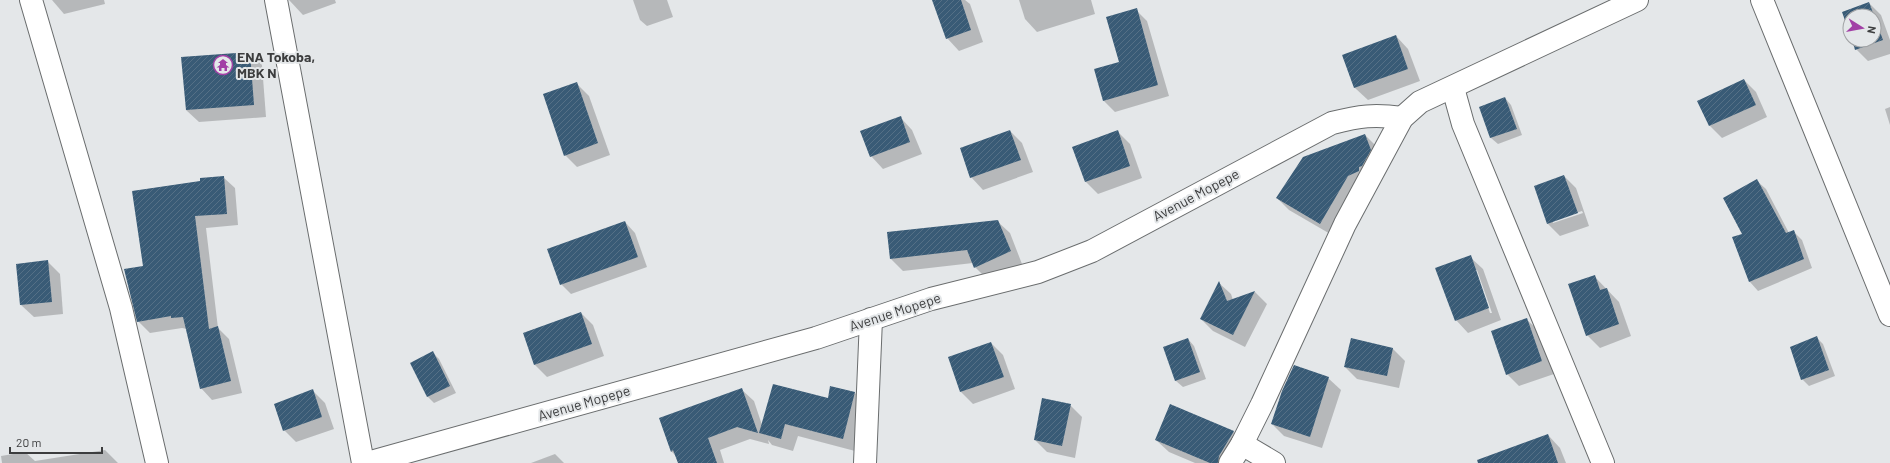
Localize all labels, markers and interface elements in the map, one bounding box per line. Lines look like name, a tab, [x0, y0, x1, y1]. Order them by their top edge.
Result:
north arrow	[1842, 8, 1882, 48]
text: N	[1865, 25, 1879, 35]
place label: ENA Tokoba, MBK N	[237, 48, 315, 81]
temple icon: ENA Tokoba, MBK N	[212, 54, 234, 76]
street label: Avenue Mopepe	[1150, 165, 1242, 224]
street label: Avenue Mopepe	[847, 289, 943, 334]
street label: Avenue Mopepe	[536, 381, 632, 424]
scale bar	[10, 429, 102, 455]
text: 20 m	[16, 435, 42, 449]

